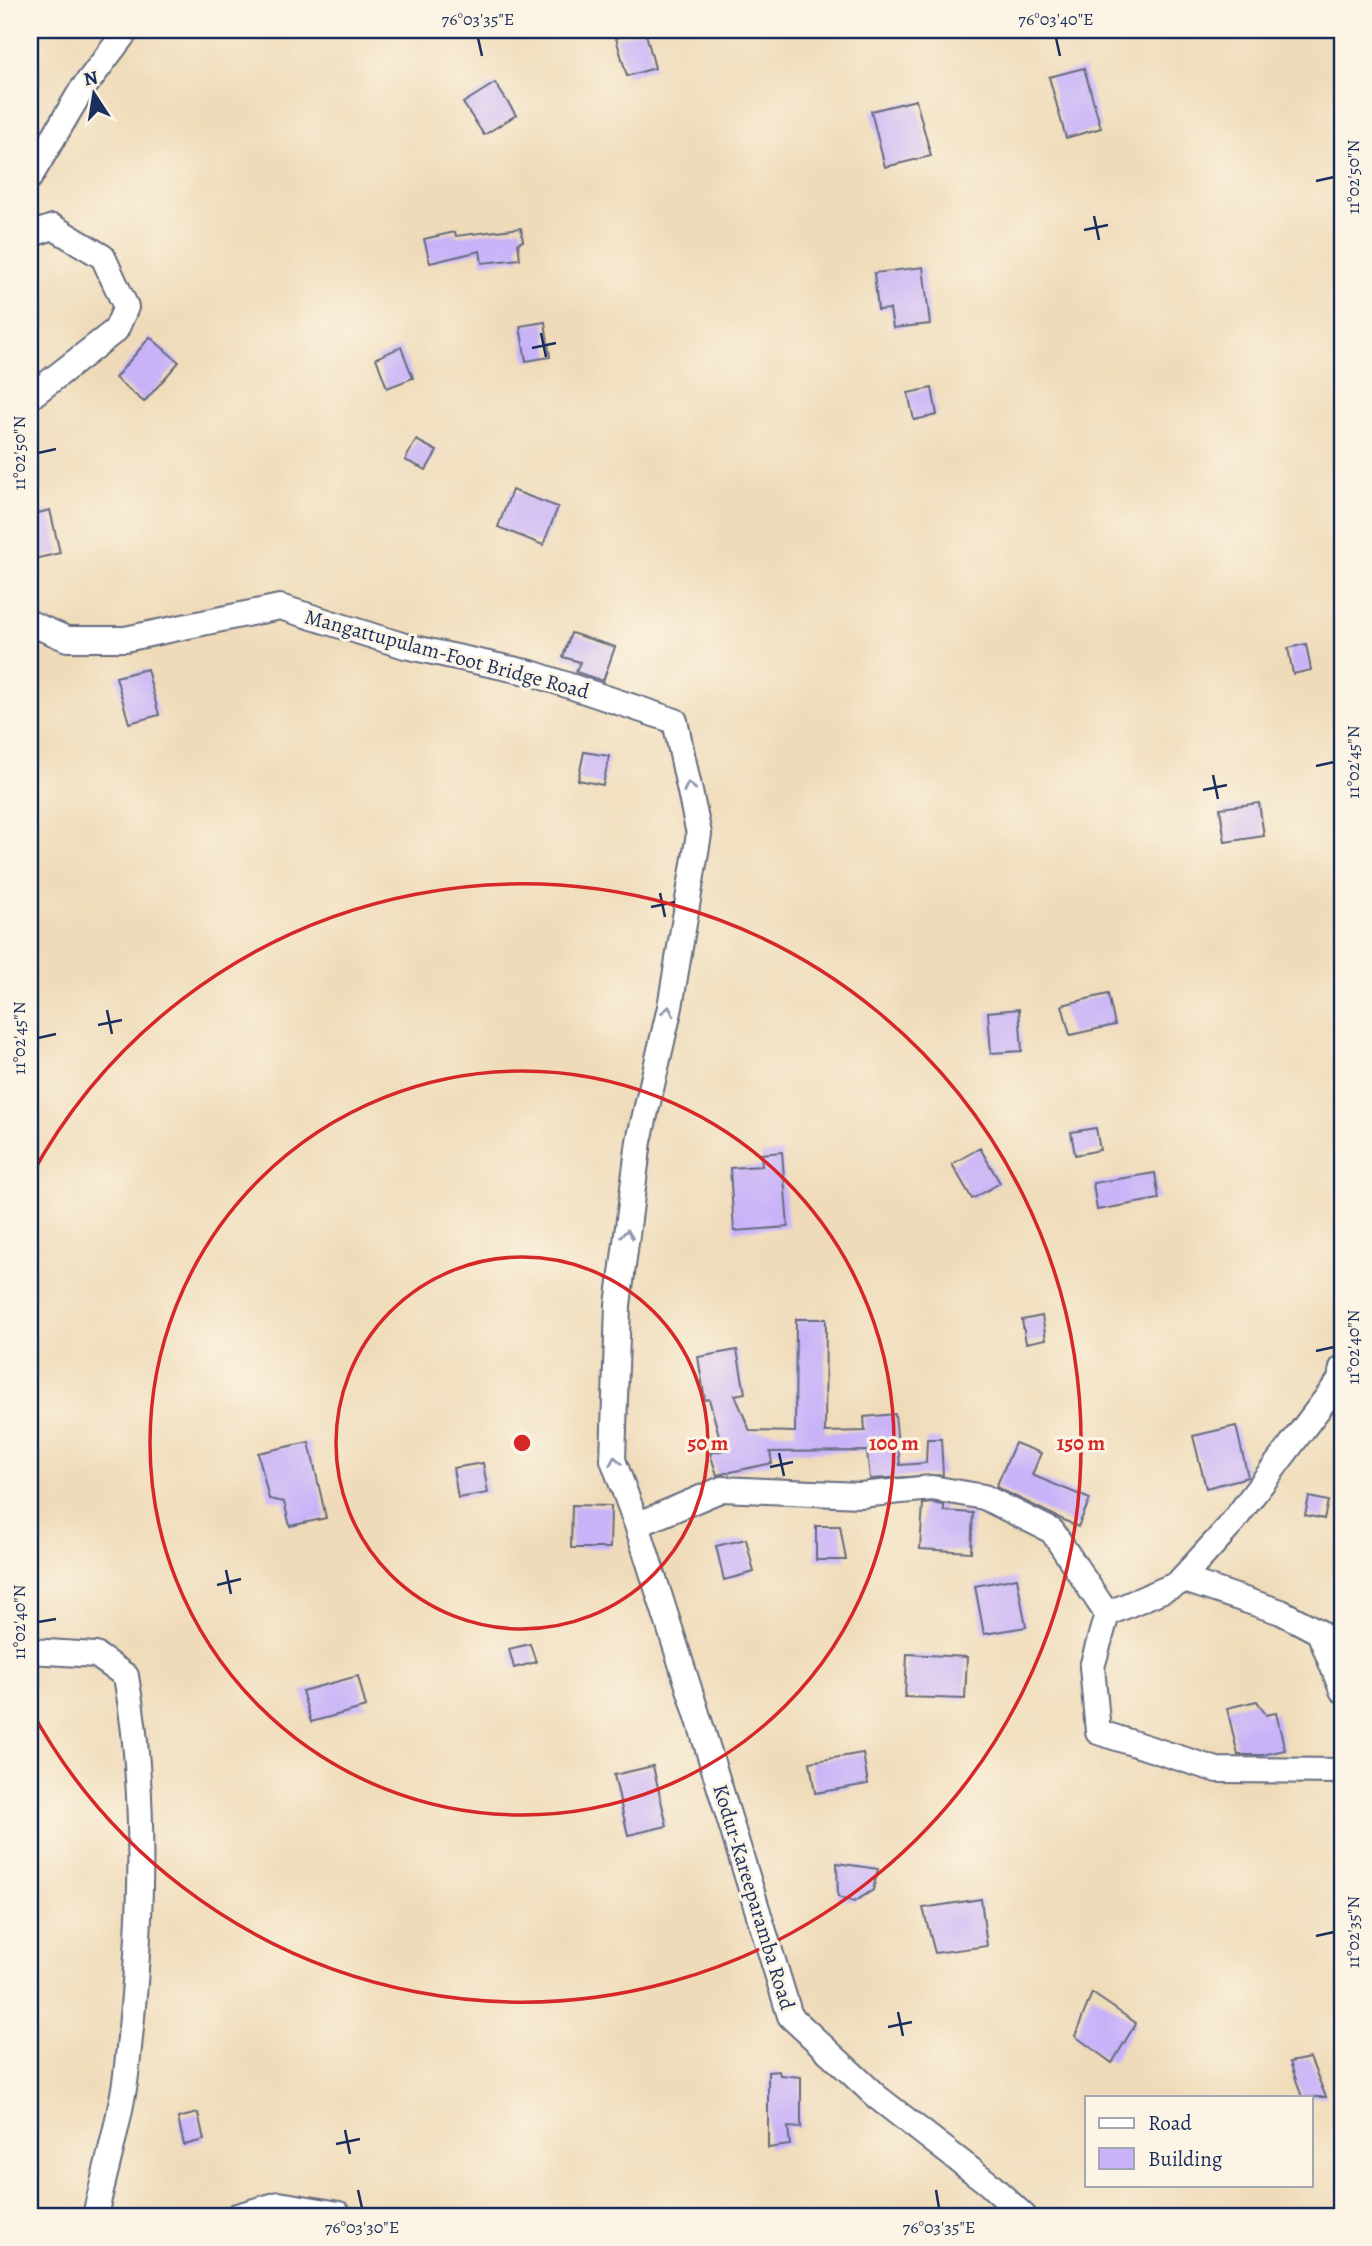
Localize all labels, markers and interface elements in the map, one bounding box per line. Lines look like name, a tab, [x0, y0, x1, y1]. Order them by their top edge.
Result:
text: 76°03'35"E	[442, 7, 514, 31]
text: 76°03'40"E	[1018, 7, 1094, 31]
north arrow	[60, 60, 130, 130]
text: N	[81, 64, 100, 93]
text: 11°02'50"N	[1341, 140, 1365, 214]
text: 11°02'50"N	[7, 416, 31, 490]
street label: Mangattupulam-Foot Bridge Road	[302, 602, 593, 706]
text: 11°02'45"N	[1341, 725, 1365, 799]
one-way arrow	[683, 781, 697, 793]
text: 11°02'45"N	[7, 1001, 31, 1075]
one-way arrow	[660, 1005, 675, 1017]
one-way arrow	[620, 1228, 635, 1240]
text: 11°02'40"N	[1341, 1309, 1365, 1385]
text: 50 m	[688, 1429, 729, 1457]
text: 100 m	[869, 1429, 919, 1457]
text: 150 m	[1057, 1429, 1106, 1457]
centre of rings	[510, 1431, 534, 1455]
one-way arrow	[608, 1455, 623, 1466]
text: 11°02'40"N	[7, 1584, 31, 1660]
street label: Kodur-Kareeparamba Road	[706, 1781, 802, 2014]
text: 11°02'35"N	[1341, 1896, 1365, 1968]
legend	[1085, 2096, 1312, 2186]
text: Road	[1148, 2109, 1192, 2137]
text: Building	[1148, 2145, 1223, 2173]
text: 76°03'30"E	[325, 2215, 399, 2239]
text: 76°03'35"E	[903, 2215, 975, 2239]

